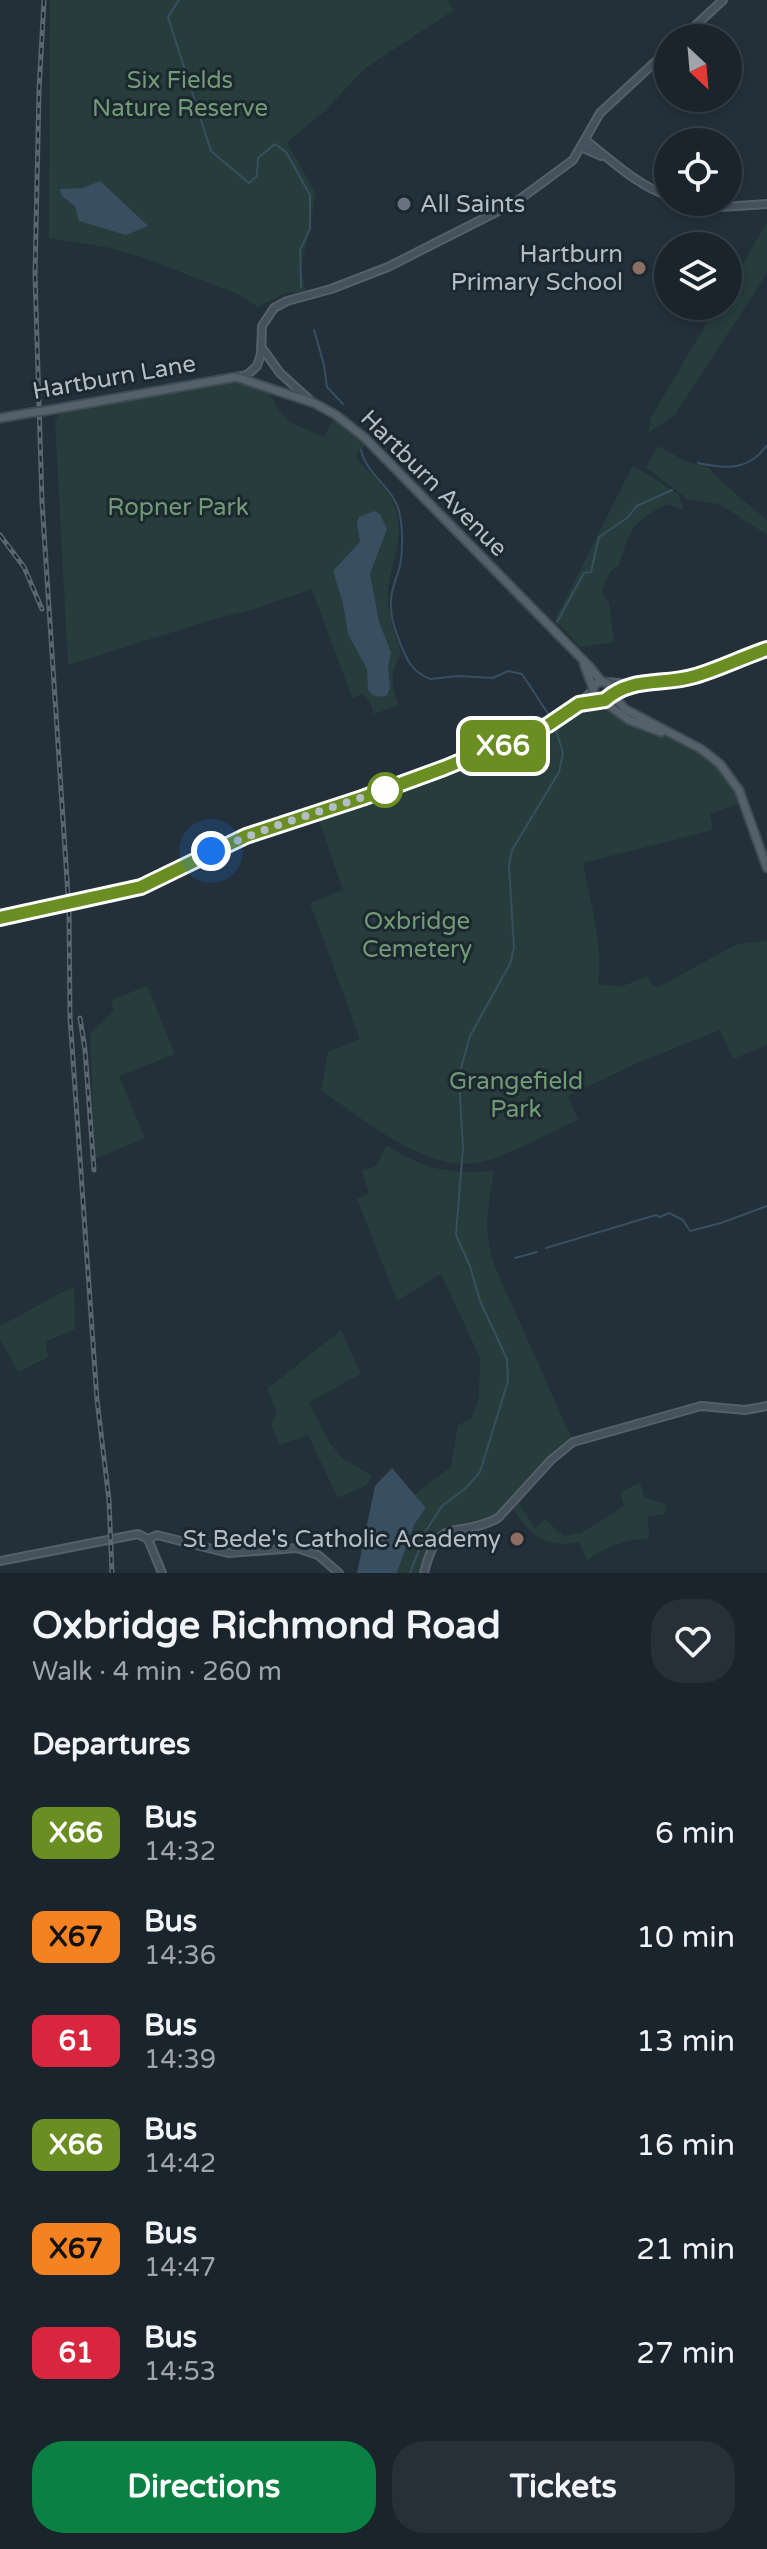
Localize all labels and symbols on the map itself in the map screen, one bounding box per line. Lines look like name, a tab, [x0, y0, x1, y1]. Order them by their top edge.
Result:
north arrow	[654, 24, 742, 112]
park label: Six Fields Nature Reserve	[92, 66, 268, 123]
place label: All Saints	[420, 190, 525, 219]
marker: All Saints	[395, 195, 413, 213]
place label: Hartburn Primary School	[451, 240, 623, 297]
marker: Hartburn Primary School	[630, 259, 648, 277]
street label: Hartburn Lane	[30, 349, 198, 406]
street label: Hartburn Avenue	[354, 404, 513, 563]
park label: Ropner Park	[107, 493, 249, 522]
line badge: X66	[457, 720, 549, 772]
unlabelled marker	[368, 773, 402, 807]
your location	[191, 831, 231, 871]
park label: Oxbridge Cemetery	[362, 907, 472, 964]
park label: Grangefield Park	[449, 1067, 583, 1124]
place label: St Bede's Catholic Academy	[183, 1525, 501, 1554]
marker: St Bede's Catholic Academy	[508, 1530, 526, 1548]

